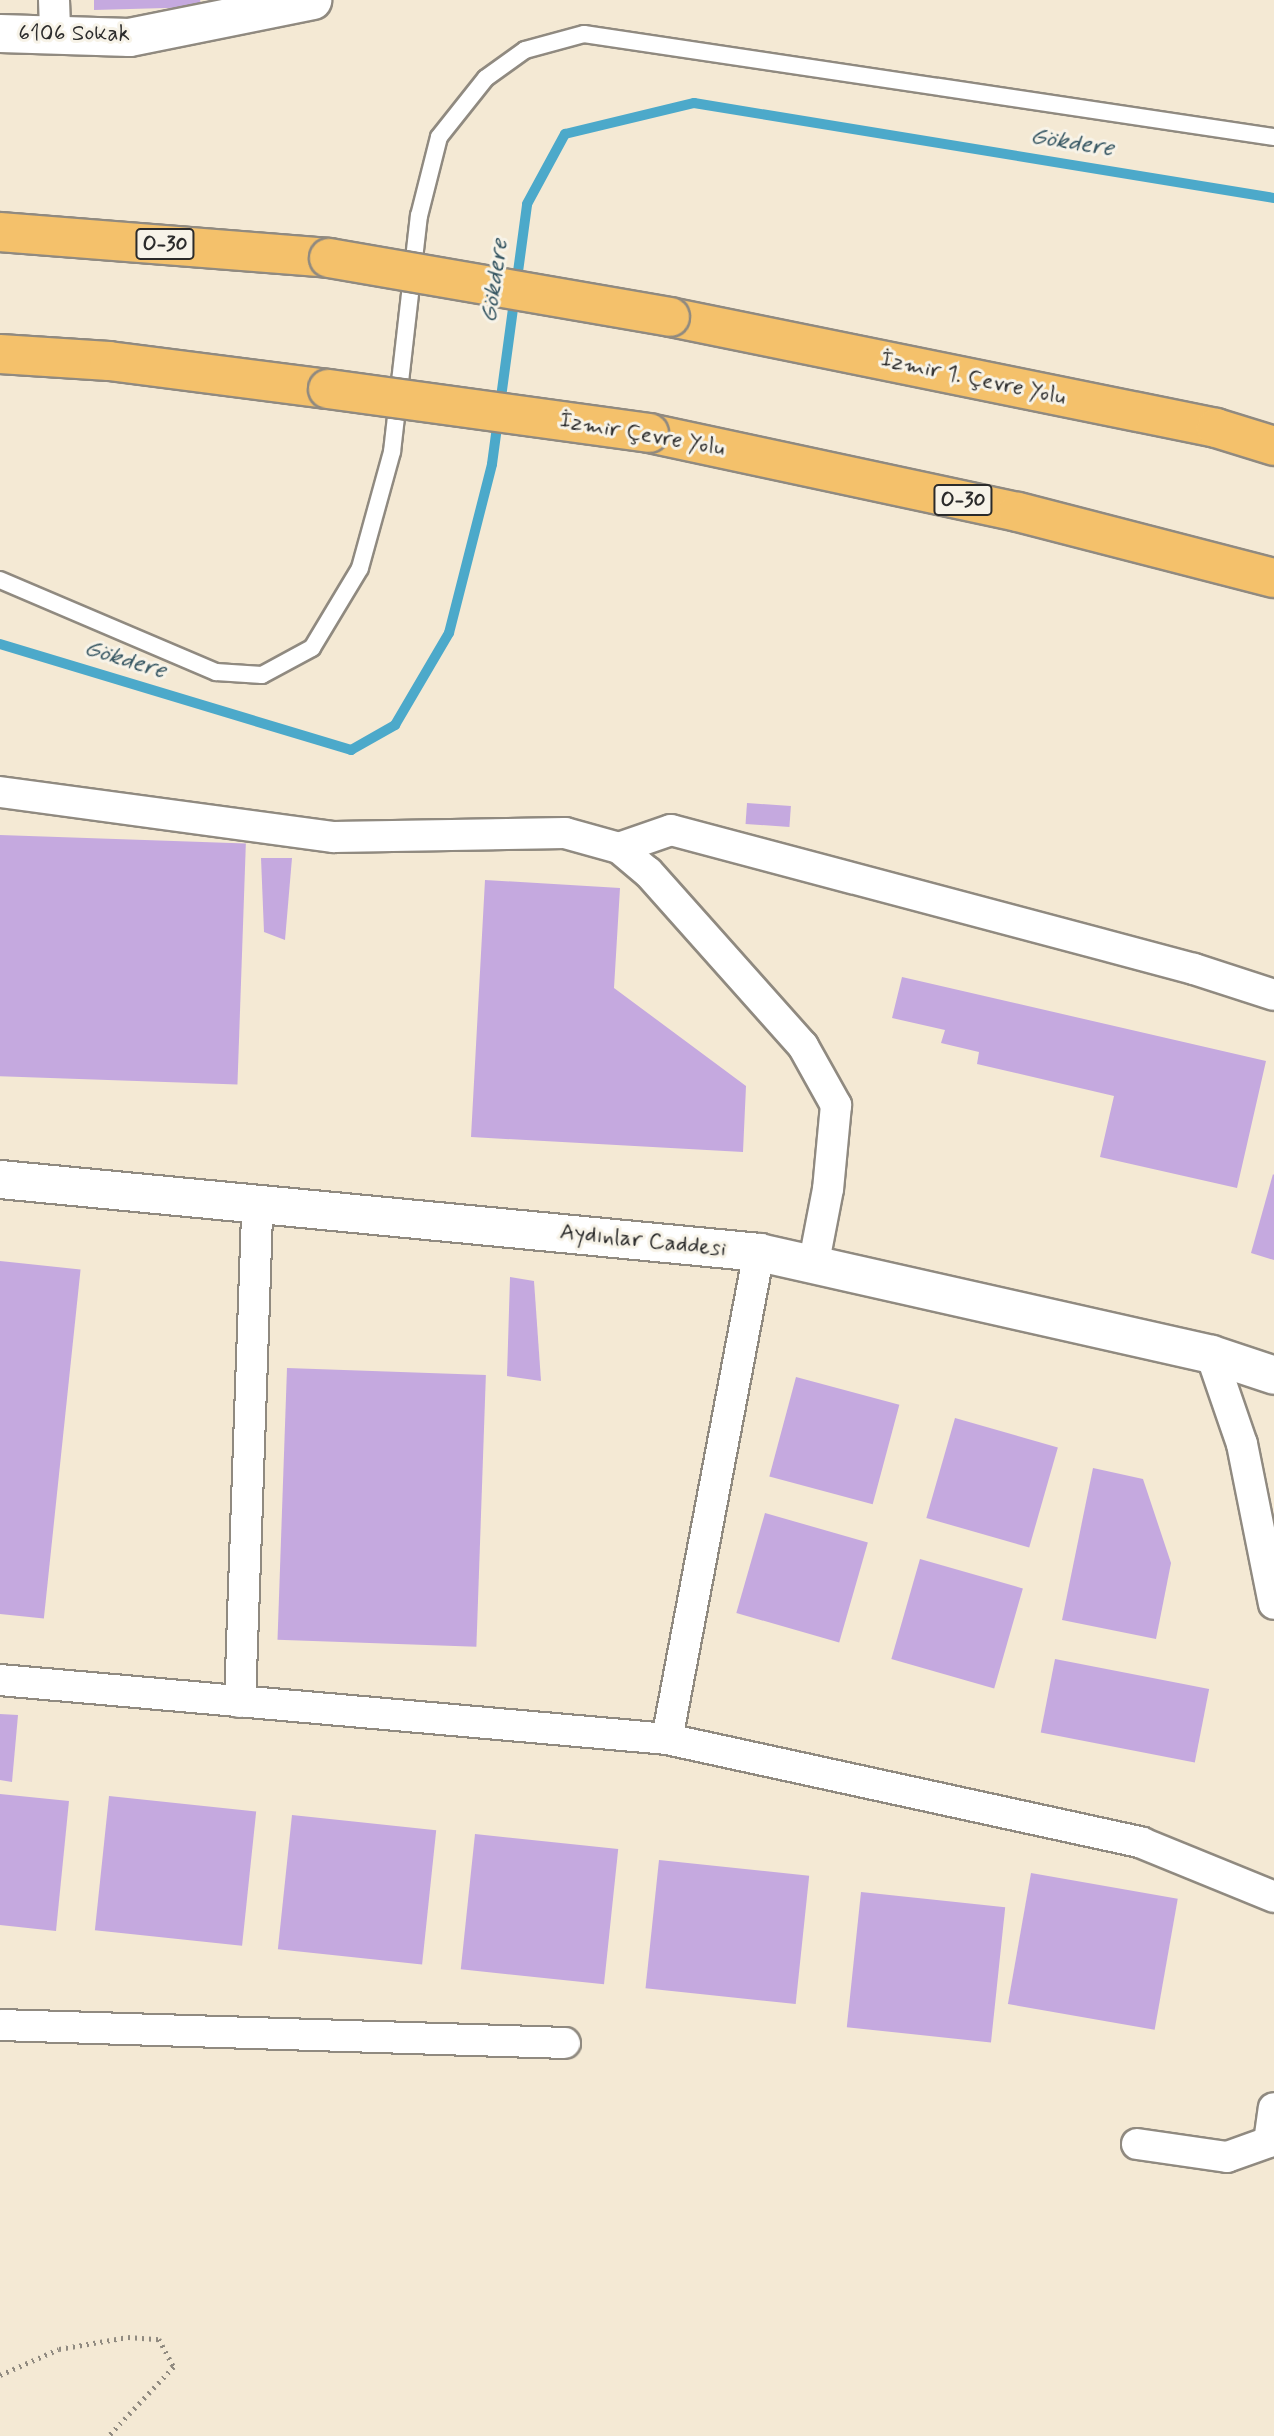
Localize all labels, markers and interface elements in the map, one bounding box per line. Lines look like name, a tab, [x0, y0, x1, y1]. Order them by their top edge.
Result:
street label: 6106 Sokak	[18, 20, 130, 48]
water label: Gökdere	[1028, 122, 1116, 164]
road number: O-30	[135, 226, 195, 262]
water label: Gökdere	[475, 237, 515, 325]
street label: İzmir 1. Çevre Yolu	[878, 346, 1068, 412]
street label: İzmir Çevre Yolu	[557, 407, 727, 463]
road number: O-30	[933, 482, 993, 518]
water label: Gökdere	[81, 634, 169, 686]
street label: Aydınlar Caddesi	[558, 1219, 728, 1263]

